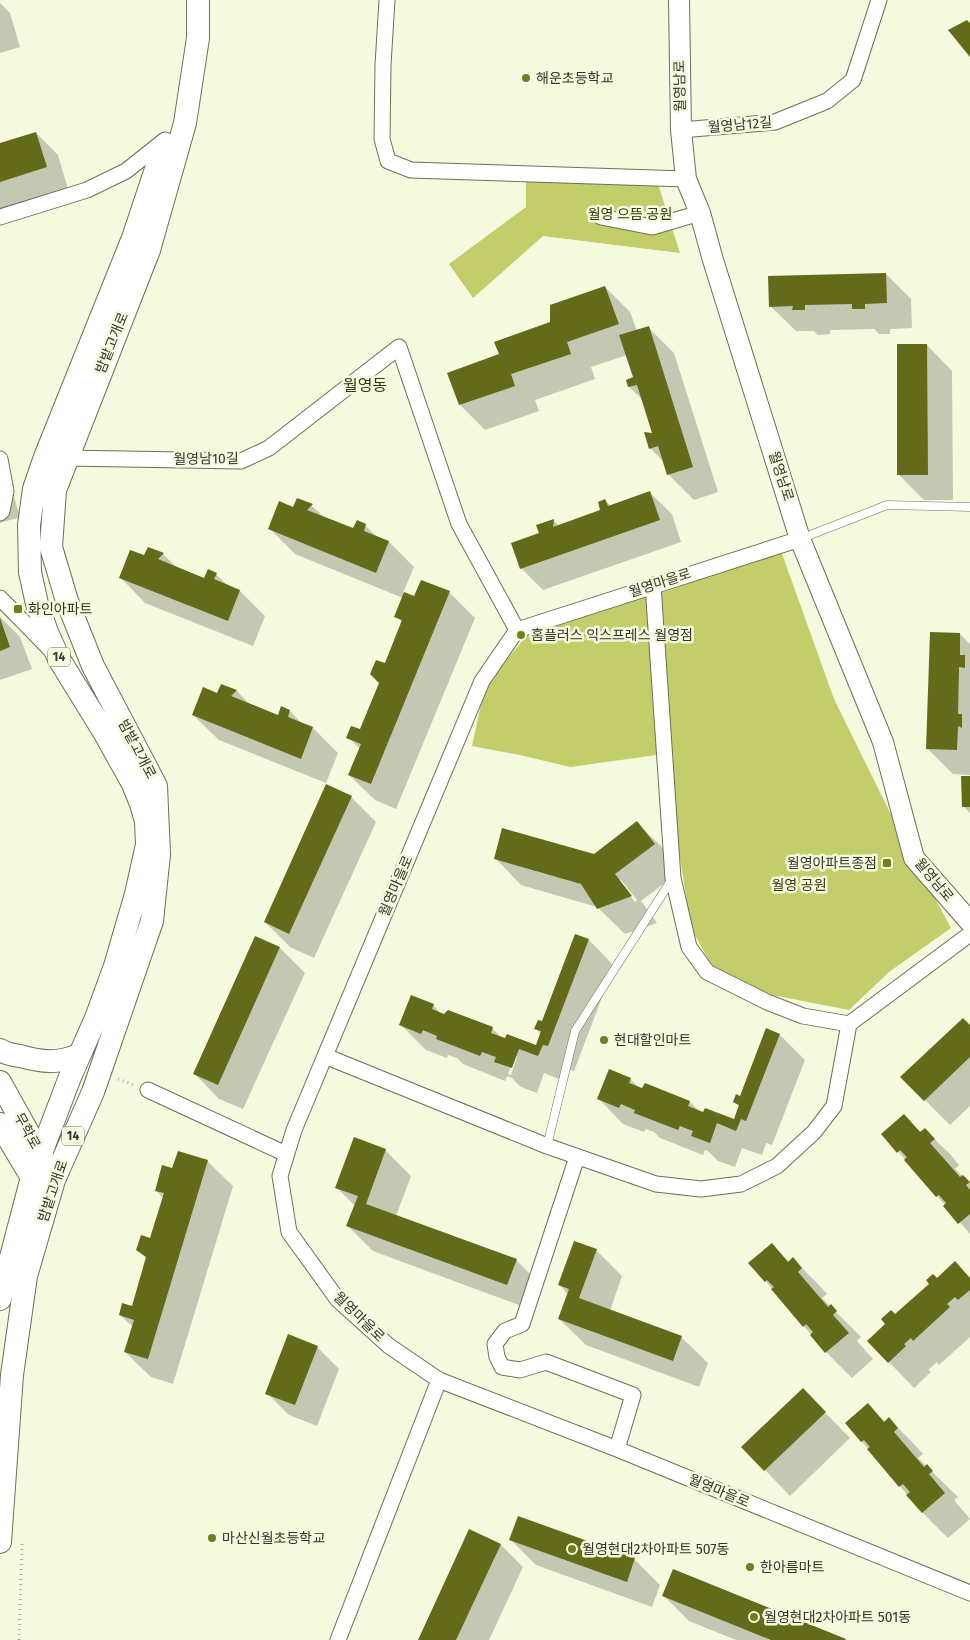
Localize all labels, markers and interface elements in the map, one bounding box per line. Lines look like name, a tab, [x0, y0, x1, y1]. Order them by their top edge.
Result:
street label: 월영남로	[671, 60, 689, 112]
place label: 해운초등학교	[536, 70, 613, 87]
marker: 해운초등학교	[520, 72, 532, 84]
street label: 월영남12길	[707, 114, 773, 136]
park label: 월영 으뜸 공원	[588, 206, 672, 223]
street label: 밤밭고개로	[92, 310, 132, 376]
district label: 월영동	[343, 376, 387, 395]
street label: 월영남로	[765, 449, 797, 503]
street label: 월영남10길	[173, 450, 239, 468]
street label: 월영마을로	[627, 565, 693, 601]
place label: 화인아파트	[28, 601, 93, 618]
marker: 화인아파트	[12, 603, 24, 615]
place label: 홈플러스 익스프레스 월영점	[531, 627, 693, 644]
marker: 홈플러스 익스프레스 월영점	[515, 629, 527, 641]
road number: 14	[48, 648, 70, 666]
street label: 밤밭고개로	[114, 717, 160, 782]
street label: 월영마을로	[376, 853, 416, 919]
place label: 월영아파트종점	[787, 855, 877, 872]
street label: 월영남로	[911, 855, 957, 905]
marker: 월영아파트종점	[881, 857, 893, 869]
park label: 월영 공원	[771, 877, 827, 894]
place label: 현대할인마트	[614, 1032, 691, 1049]
marker: 현대할인마트	[598, 1034, 610, 1046]
street label: 무학로	[10, 1110, 44, 1152]
road number: 14	[62, 1126, 84, 1146]
street label: 밤밭고개로	[34, 1158, 72, 1224]
street label: 월영마을로	[330, 1289, 388, 1346]
street label: 월영마을로	[686, 1471, 752, 1511]
place label: 마산신월초등학교	[222, 1530, 325, 1547]
marker: 마산신월초등학교	[206, 1532, 218, 1544]
place label: 월영현대2차아파트 507동	[582, 1541, 729, 1558]
marker: 월영현대2차아파트 507동	[566, 1543, 578, 1555]
place label: 한아름마트	[760, 1559, 825, 1576]
marker: 한아름마트	[744, 1561, 756, 1573]
place label: 월영현대2차아파트 501동	[764, 1609, 911, 1626]
marker: 월영현대2차아파트 501동	[748, 1611, 760, 1623]

